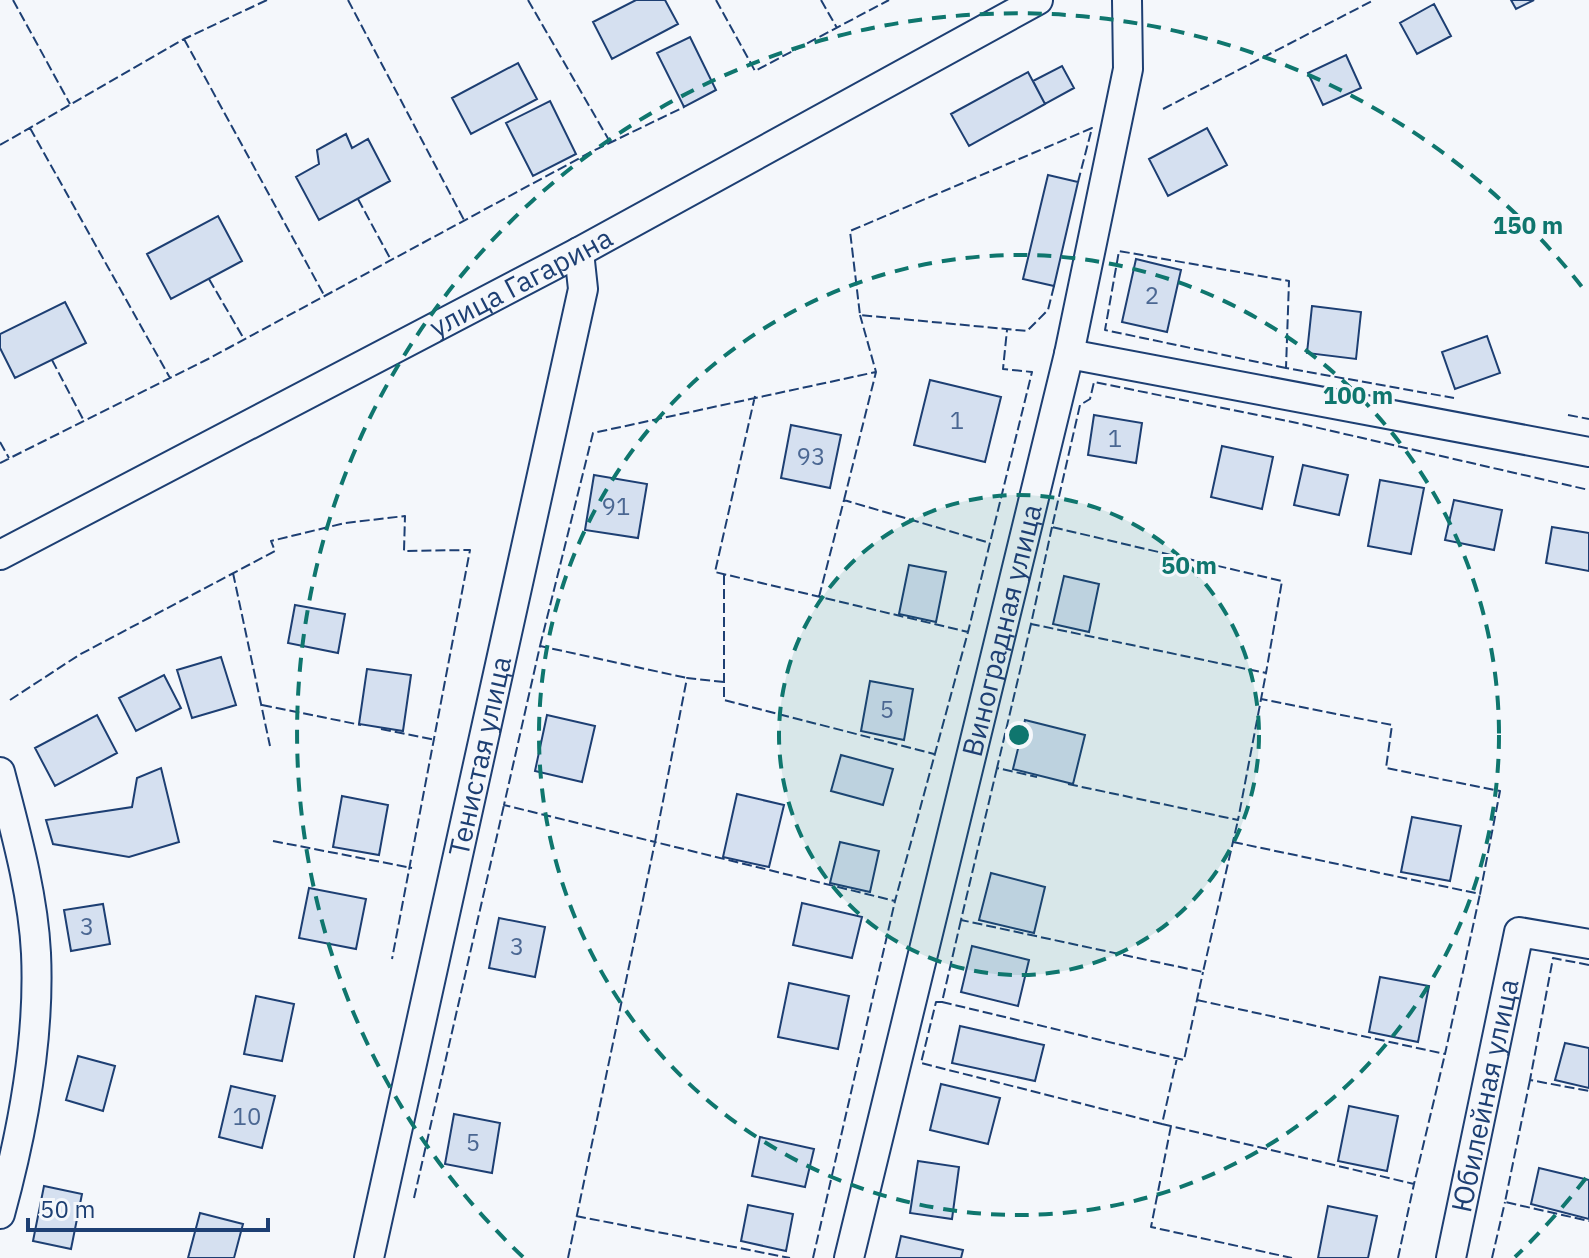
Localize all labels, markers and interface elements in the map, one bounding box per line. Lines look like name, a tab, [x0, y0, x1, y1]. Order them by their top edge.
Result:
text: 150 m	[1493, 209, 1563, 241]
street label: улица Гагарина	[423, 218, 619, 345]
house number: 2	[1145, 279, 1159, 311]
text: 100 m	[1323, 379, 1393, 411]
house number: 1	[950, 404, 964, 436]
house number: 1	[1108, 422, 1122, 454]
house number: 93	[797, 440, 825, 472]
house number: 91	[602, 490, 630, 522]
street label: Виноградная улица	[953, 500, 1050, 760]
text: 50 m	[1161, 549, 1217, 581]
street label: Тенистая улица	[439, 652, 519, 859]
house number: 5	[880, 693, 894, 725]
centre of rings	[1005, 721, 1033, 749]
house number: 3	[80, 910, 94, 942]
house number: 3	[510, 930, 524, 962]
street label: Юбилейная улица	[1442, 975, 1527, 1215]
house number: 10	[233, 1100, 261, 1132]
house number: 5	[466, 1126, 480, 1158]
scale bar	[28, 1182, 268, 1232]
text: 50 m	[40, 1193, 95, 1225]

